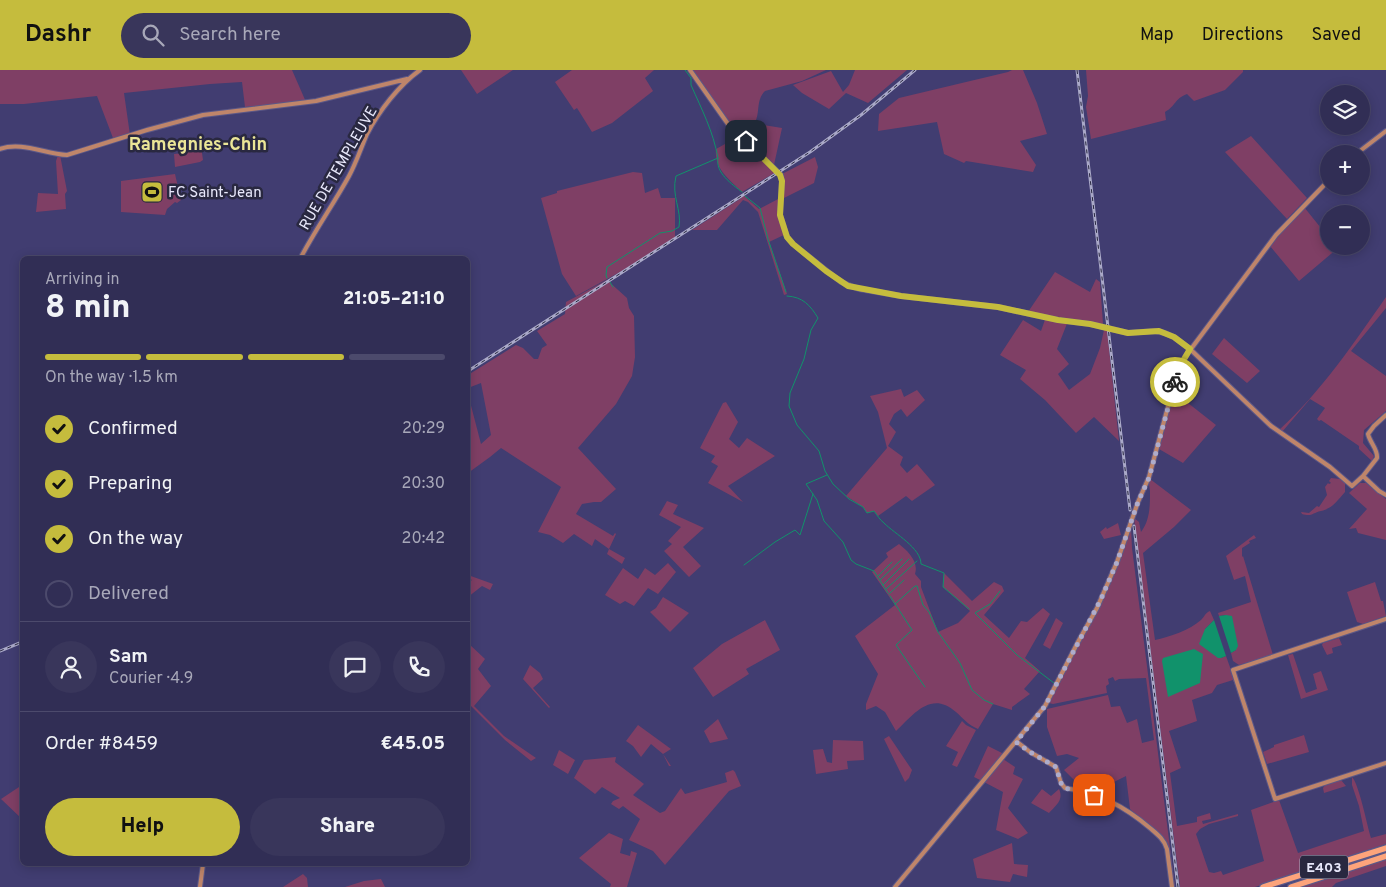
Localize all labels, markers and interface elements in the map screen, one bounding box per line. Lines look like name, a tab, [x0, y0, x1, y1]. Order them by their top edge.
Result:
search box	[121, 13, 471, 58]
text: Dashr	[25, 20, 91, 50]
icon: search	[139, 21, 167, 49]
text: Search here	[179, 23, 281, 47]
text: Map	[1140, 24, 1174, 47]
text: Directions	[1202, 24, 1284, 47]
text: Saved	[1312, 24, 1361, 47]
map controls	[1320, 85, 1370, 255]
button: layers	[1320, 85, 1370, 135]
street label: RUE DE TEMPLEUVE	[296, 103, 383, 234]
pin	[725, 120, 767, 162]
icon: home	[732, 127, 760, 155]
district label: Ramegnies-Chin	[129, 134, 267, 157]
button: +	[1320, 145, 1370, 195]
sports icon: FC Saint-Jean	[140, 180, 164, 204]
place label: FC Saint-Jean	[168, 184, 262, 203]
button: −	[1320, 205, 1370, 255]
text: Arriving in	[45, 270, 120, 290]
text: 21:05–21:10	[343, 287, 445, 311]
text: 8 min	[45, 289, 130, 329]
courier	[1150, 357, 1200, 407]
text: On the way · 1.5 km	[45, 368, 178, 388]
icon: bike	[1161, 368, 1189, 396]
icon: check	[45, 415, 73, 443]
text: Confirmed	[88, 417, 178, 441]
text: 20:29	[402, 419, 445, 439]
icon: check	[45, 470, 73, 498]
text: Preparing	[88, 472, 172, 496]
text: 20:30	[402, 474, 445, 494]
icon: check	[45, 525, 73, 553]
text: On the way	[88, 527, 183, 551]
text: 20:42	[402, 529, 445, 549]
text: Delivered	[88, 582, 169, 606]
button: person	[45, 641, 97, 693]
button: chat	[329, 641, 381, 693]
button: phone	[393, 641, 445, 693]
text: Sam	[109, 645, 148, 669]
text: Courier · 4.9	[109, 669, 193, 689]
text: Order #8459	[45, 732, 158, 756]
text: €45.05	[380, 732, 445, 756]
pin	[1073, 774, 1115, 816]
icon: bag	[1080, 781, 1108, 809]
button: Help	[45, 798, 240, 856]
button: Share	[250, 798, 445, 856]
road number: E403	[1300, 856, 1348, 879]

